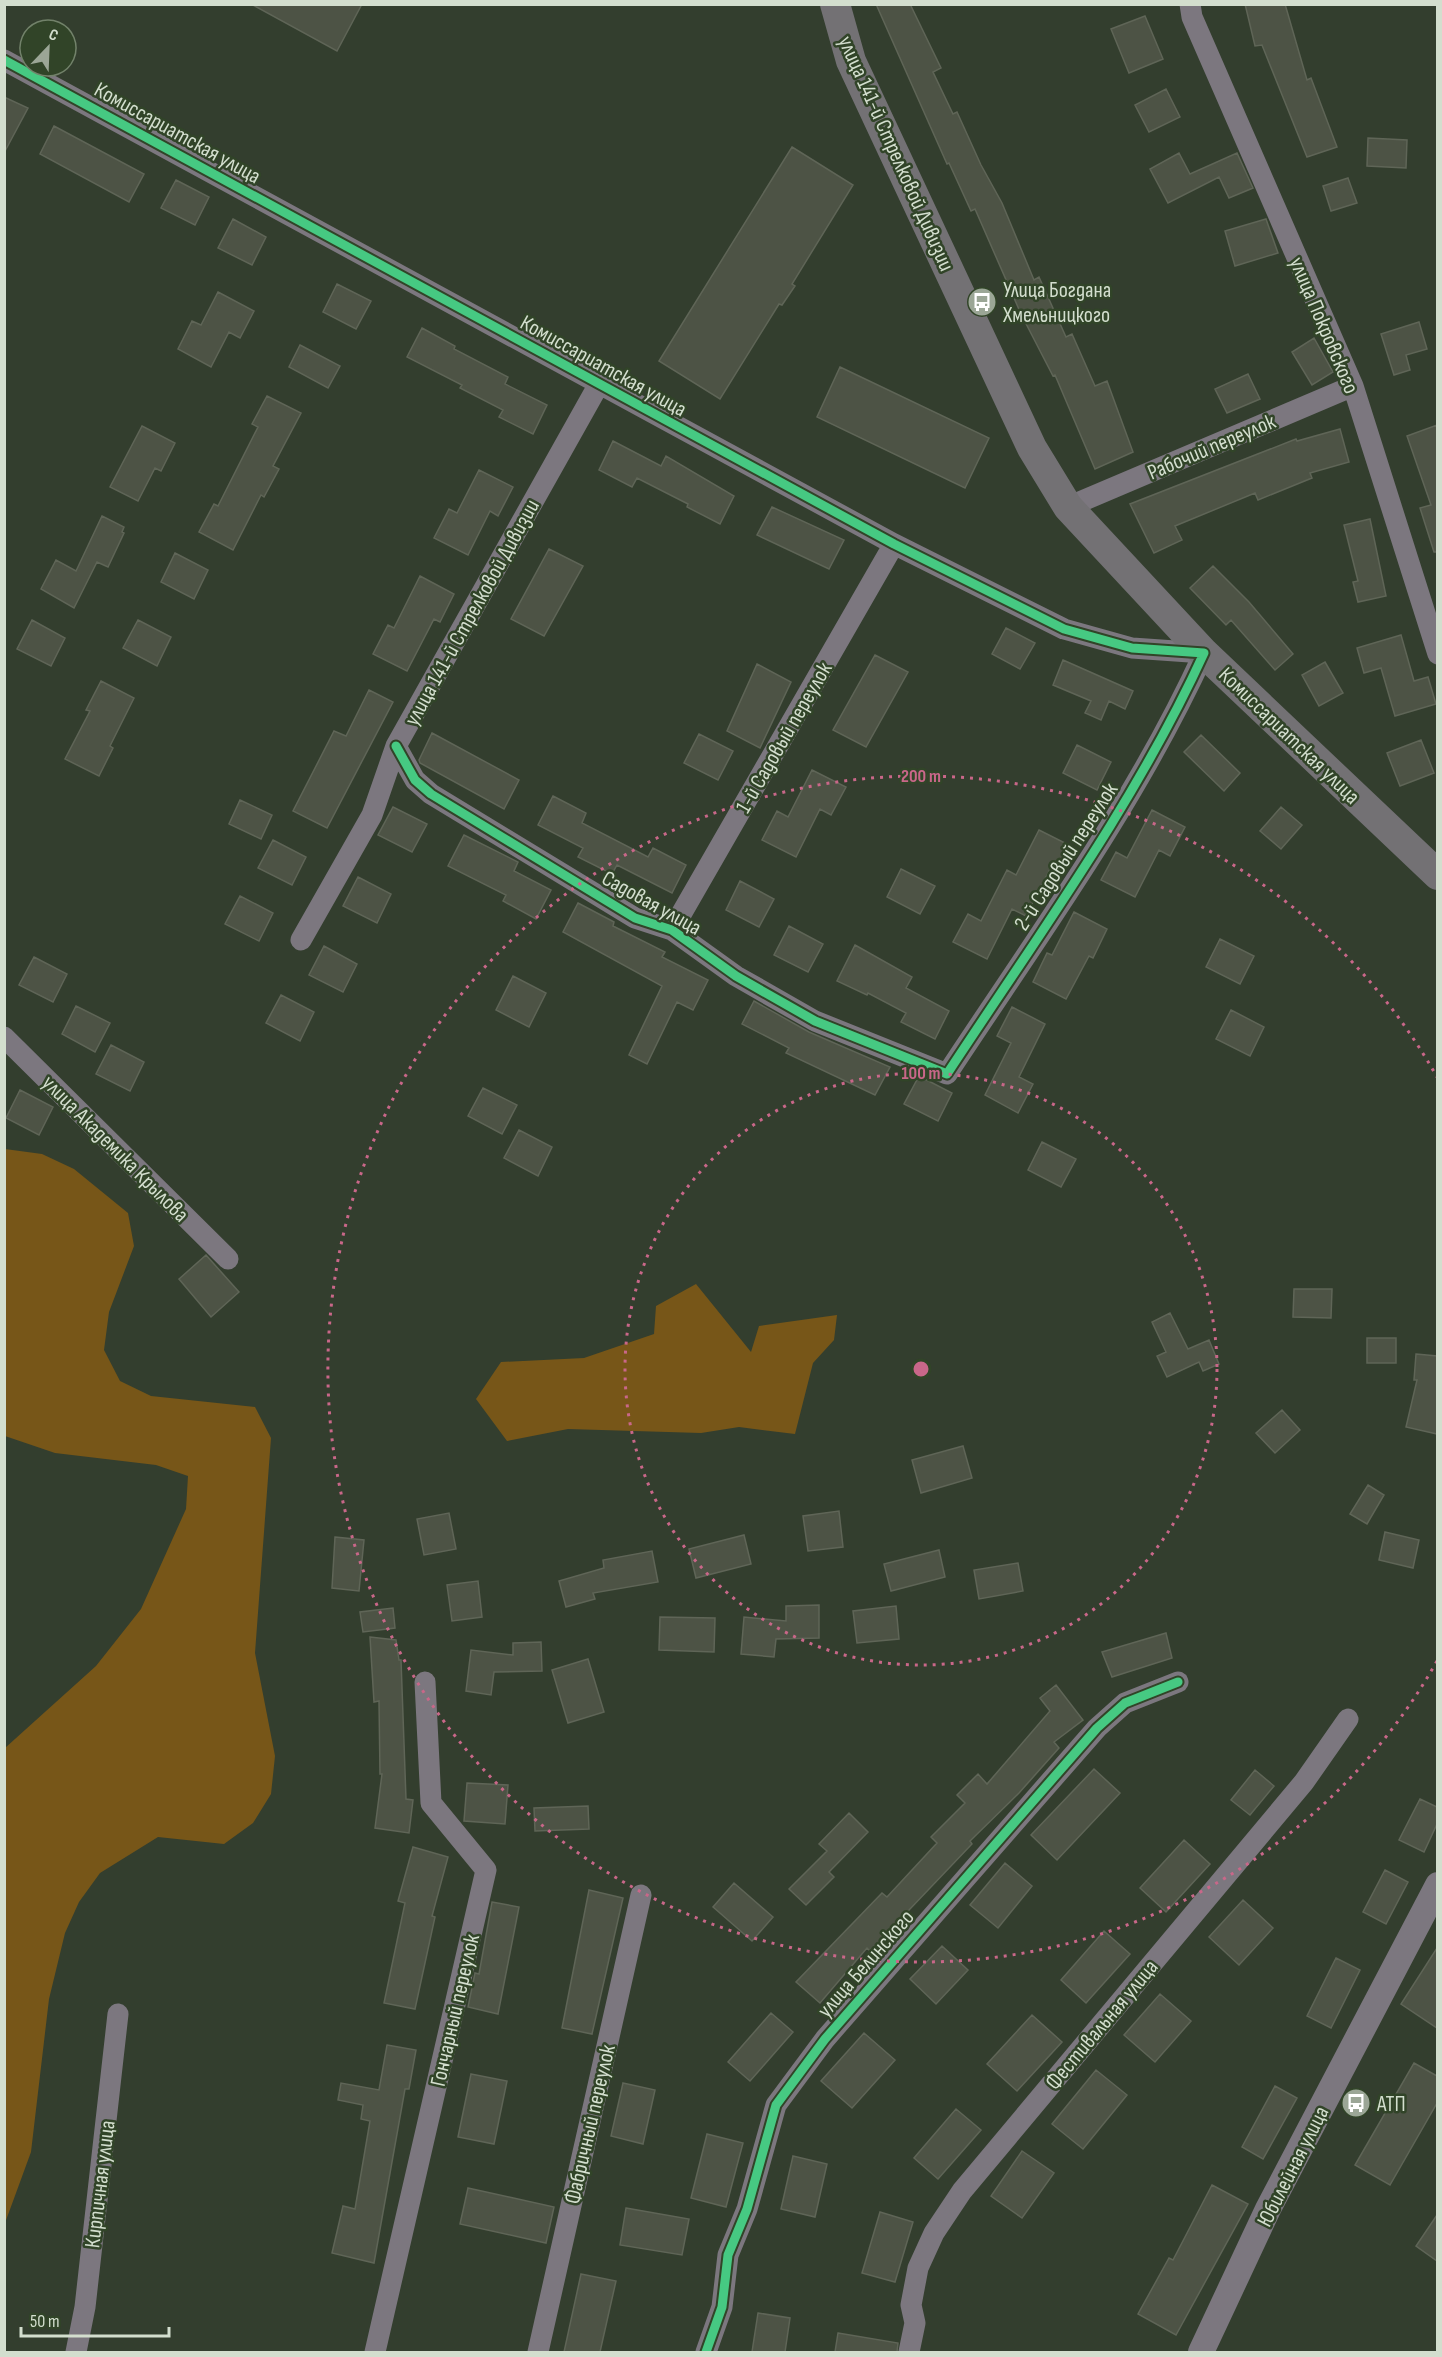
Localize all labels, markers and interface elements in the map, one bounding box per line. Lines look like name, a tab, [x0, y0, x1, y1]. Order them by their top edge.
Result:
north arrow	[18, 18, 78, 78]
text: С	[46, 25, 61, 46]
street label: улица 141-й Стрелковой Дивизии	[831, 32, 960, 275]
street label: Комиссариатская улица	[89, 76, 265, 190]
street label: улица Покровского	[1283, 253, 1365, 398]
place label: Улица Богдана Хмельницкого	[1002, 277, 1111, 329]
bus stop icon: Улица Богдана Хмельницкого	[966, 286, 998, 318]
street label: Комиссариатская улица	[515, 309, 691, 423]
street label: Рабочий переулок	[1144, 408, 1280, 486]
street label: улица 141-й Стрелковой Дивизии	[399, 495, 546, 731]
street label: 1-й Садовый переулок	[730, 657, 839, 818]
street label: Комиссариатская улица	[1213, 662, 1365, 810]
text: 200 m	[901, 766, 941, 787]
street label: 2-й Садовый переулок	[1008, 777, 1124, 936]
street label: Садовая улица	[597, 865, 706, 942]
text: 100 m	[902, 1063, 941, 1084]
street label: улица Академика Крылова	[36, 1070, 194, 1228]
centre of rings	[911, 1359, 931, 1379]
street label: улица Белинского	[812, 1904, 920, 2023]
street label: Гончарный переулок	[425, 1931, 486, 2089]
street label: Фестивальная улица	[1040, 1954, 1164, 2095]
street label: Фабричный переулок	[559, 2041, 622, 2207]
bus stop icon: АТП	[1340, 2087, 1372, 2119]
place label: АТП	[1376, 2091, 1406, 2118]
street label: Юбилейная улица	[1251, 2102, 1335, 2231]
street label: Кирпичная улица	[79, 2119, 122, 2250]
scale bar	[21, 2300, 170, 2338]
text: 50 m	[30, 2311, 60, 2332]

